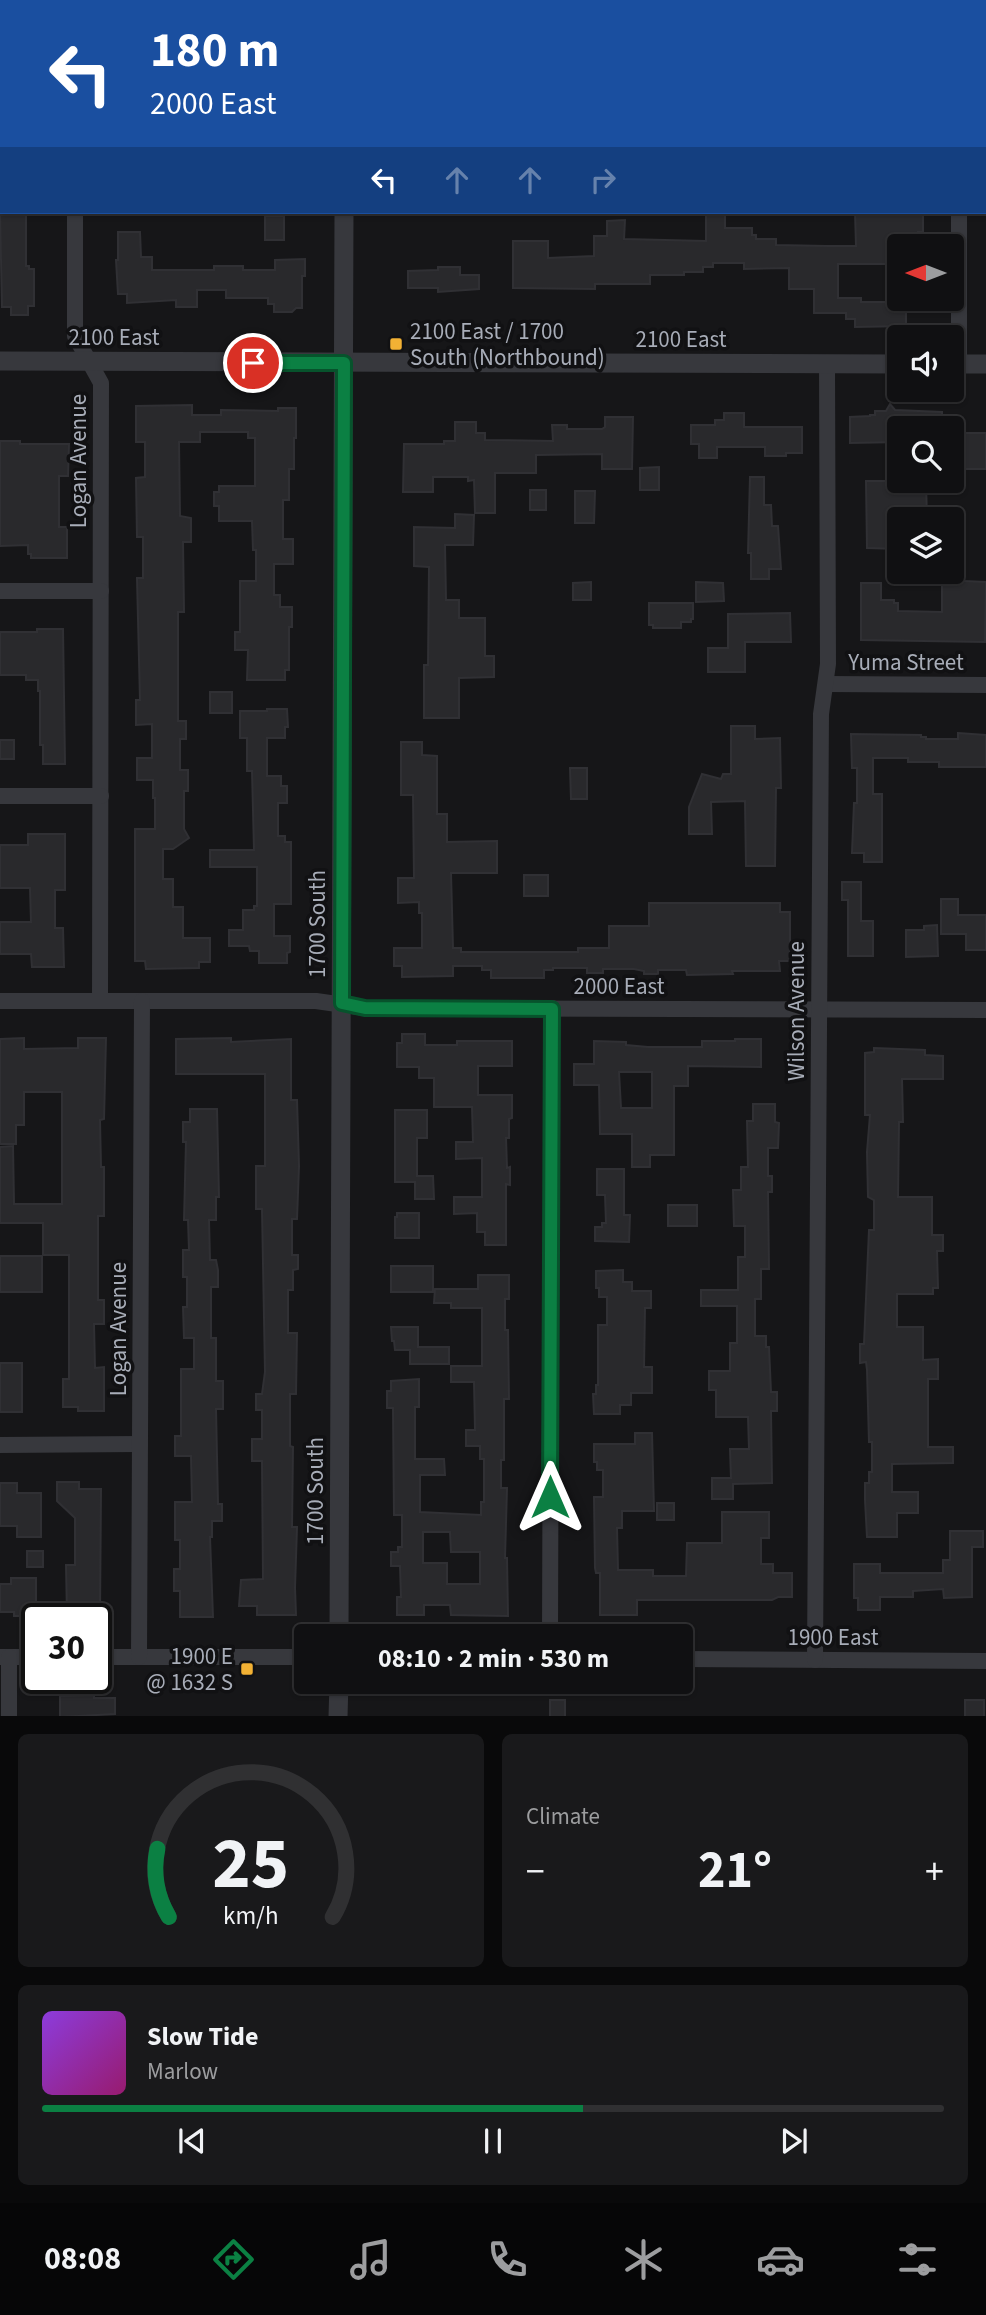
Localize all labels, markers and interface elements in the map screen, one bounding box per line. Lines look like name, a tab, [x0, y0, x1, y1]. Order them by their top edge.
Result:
text: 180 m	[150, 16, 279, 86]
icon: left	[35, 28, 126, 119]
text: 2000 East	[150, 81, 277, 127]
icon: left	[365, 161, 403, 199]
icon: ahead	[438, 161, 476, 199]
icon: ahead	[511, 161, 549, 199]
icon: right	[584, 161, 622, 199]
north arrow	[887, 234, 964, 312]
map controls	[887, 234, 964, 584]
place label: 2100 East / 1700 South (Northbound)	[410, 315, 605, 374]
street label: 2100 East	[69, 321, 160, 354]
street label: 2100 East	[636, 323, 727, 356]
button: sound	[887, 325, 964, 402]
pin	[223, 333, 283, 393]
marker: 2100 East / 1700 South (Northbound)	[388, 336, 404, 352]
icon: arrive	[234, 344, 272, 382]
street label: Logan Avenue	[62, 394, 95, 528]
button: search	[887, 416, 964, 493]
button: layers	[887, 507, 964, 584]
street label: Yuma Street	[847, 646, 964, 679]
street label: 1700 South	[301, 870, 334, 978]
street label: Wilson Avenue	[780, 941, 813, 1081]
street label: 2000 East	[574, 970, 665, 1003]
street label: Logan Avenue	[102, 1262, 135, 1396]
street label: 1700 South	[299, 1437, 332, 1545]
position arrow	[513, 1460, 587, 1534]
speed limit sign: 30	[21, 1603, 112, 1694]
street label: 1900 East	[788, 1621, 879, 1654]
place label: 1900 E @ 1632 S	[146, 1640, 233, 1699]
text: 08:10 · 2 min · 530 m	[378, 1640, 609, 1677]
marker: 1900 E @ 1632 S	[239, 1661, 255, 1677]
text: Climate	[526, 1800, 600, 1833]
text: 25	[213, 1812, 289, 1916]
text: 21°	[698, 1834, 772, 1908]
text: −	[526, 1845, 545, 1899]
text: +	[925, 1845, 944, 1899]
text: km/h	[223, 1897, 279, 1933]
text: Slow Tide	[147, 2018, 258, 2055]
text: Marlow	[147, 2055, 218, 2088]
icon: previous	[173, 2122, 211, 2160]
icon: pause	[474, 2122, 512, 2160]
icon: next	[775, 2122, 813, 2160]
icon: directions	[209, 2235, 258, 2284]
icon: music	[346, 2235, 395, 2284]
icon: phone	[483, 2235, 532, 2284]
icon: climate	[619, 2235, 668, 2284]
icon: car	[756, 2235, 805, 2284]
icon: filters	[893, 2235, 942, 2284]
text: 08:08	[44, 2236, 121, 2282]

